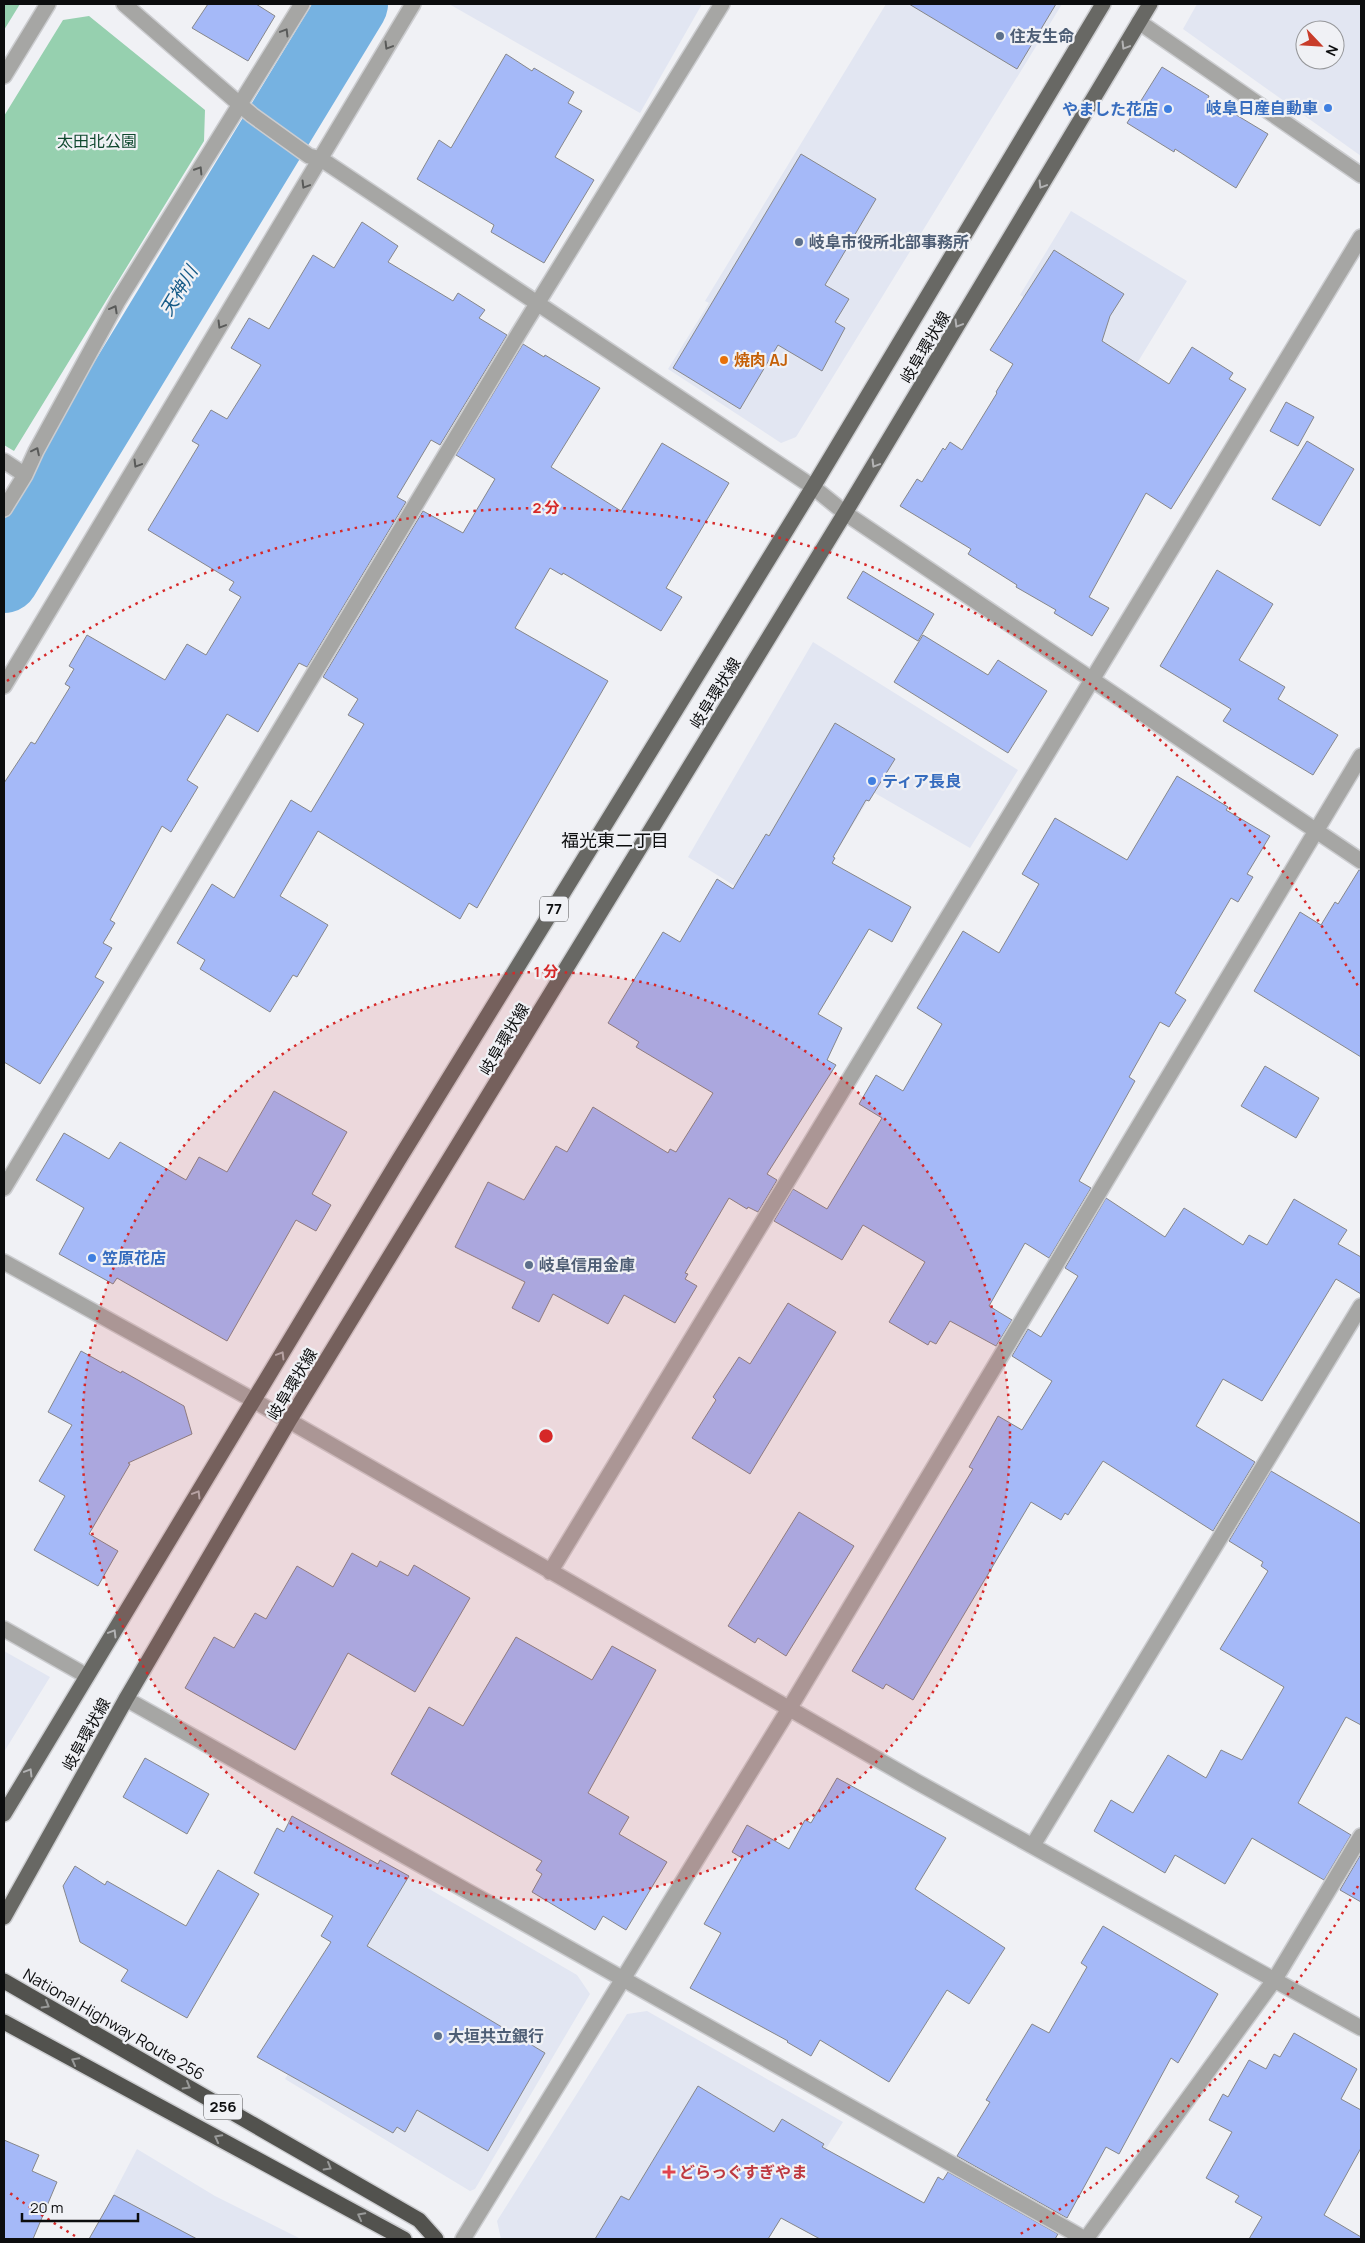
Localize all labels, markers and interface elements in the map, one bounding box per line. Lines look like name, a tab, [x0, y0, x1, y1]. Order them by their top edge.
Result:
north arrow	[1295, 20, 1345, 70]
place label: 住友生命	[1009, 25, 1074, 47]
one-way arrow	[278, 29, 288, 38]
marker: 住友生命	[994, 30, 1006, 42]
one-way arrow	[384, 40, 394, 49]
one-way arrow	[1122, 40, 1132, 49]
text: N	[1321, 42, 1343, 59]
place label: 岐阜日産自動車	[1206, 97, 1318, 119]
place label: やました花店	[1062, 98, 1158, 120]
marker: 岐阜日産自動車	[1322, 102, 1334, 114]
marker: やました花店	[1162, 103, 1174, 115]
park label: 太田北公園	[57, 130, 137, 152]
one-way arrow	[193, 167, 202, 176]
one-way arrow	[1038, 179, 1048, 188]
one-way arrow	[301, 180, 311, 189]
place label: 岐阜市役所北部事務所	[809, 231, 969, 253]
marker: 岐阜市役所北部事務所	[793, 236, 805, 248]
water label: 天神川	[154, 259, 203, 320]
one-way arrow	[108, 305, 118, 314]
street label: 岐阜環状線	[895, 307, 955, 387]
one-way arrow	[218, 319, 228, 328]
one-way arrow	[955, 319, 965, 328]
place label: 焼肉 AJ	[734, 349, 788, 371]
marker: 焼肉 AJ	[718, 354, 730, 366]
one-way arrow	[30, 448, 40, 457]
one-way arrow	[134, 458, 144, 467]
one-way arrow	[871, 458, 881, 467]
text: 2 分	[533, 497, 559, 518]
street label: 岐阜環状線	[684, 653, 746, 733]
place label: ティア長良	[882, 770, 961, 792]
marker: ティア長良	[866, 775, 878, 787]
district label: 福光東二丁目	[561, 828, 669, 852]
road number: 77	[540, 896, 568, 922]
text: 1 分	[534, 961, 558, 982]
street label: 岐阜環状線	[474, 999, 534, 1079]
place label: 笠原花店	[102, 1247, 166, 1269]
marker: 笠原花店	[86, 1252, 98, 1264]
place label: 岐阜信用金庫	[539, 1254, 635, 1276]
marker: 岐阜信用金庫	[523, 1259, 535, 1271]
street label: 岐阜環状線	[262, 1344, 322, 1424]
one-way arrow	[274, 1351, 284, 1360]
centre of rings	[537, 1427, 555, 1445]
one-way arrow	[190, 1490, 200, 1499]
one-way arrow	[106, 1629, 116, 1638]
street label: 岐阜環状線	[57, 1694, 115, 1774]
one-way arrow	[22, 1769, 32, 1778]
street label: National Highway Route 256	[19, 1963, 209, 2085]
one-way arrow	[41, 1999, 50, 2009]
place label: 大垣共立銀行	[448, 2025, 544, 2047]
marker: 大垣共立銀行	[432, 2030, 444, 2042]
one-way arrow	[71, 2057, 80, 2067]
one-way arrow	[181, 2080, 190, 2090]
road number: 256	[204, 2094, 242, 2120]
one-way arrow	[214, 2135, 223, 2145]
one-way arrow	[322, 2161, 331, 2171]
place label: どらっぐすぎやま	[679, 2161, 807, 2183]
marker: どらっぐすぎやま	[663, 2166, 675, 2178]
scale bar	[22, 2190, 139, 2222]
text: 20 m	[30, 2197, 63, 2218]
one-way arrow	[357, 2212, 366, 2222]

